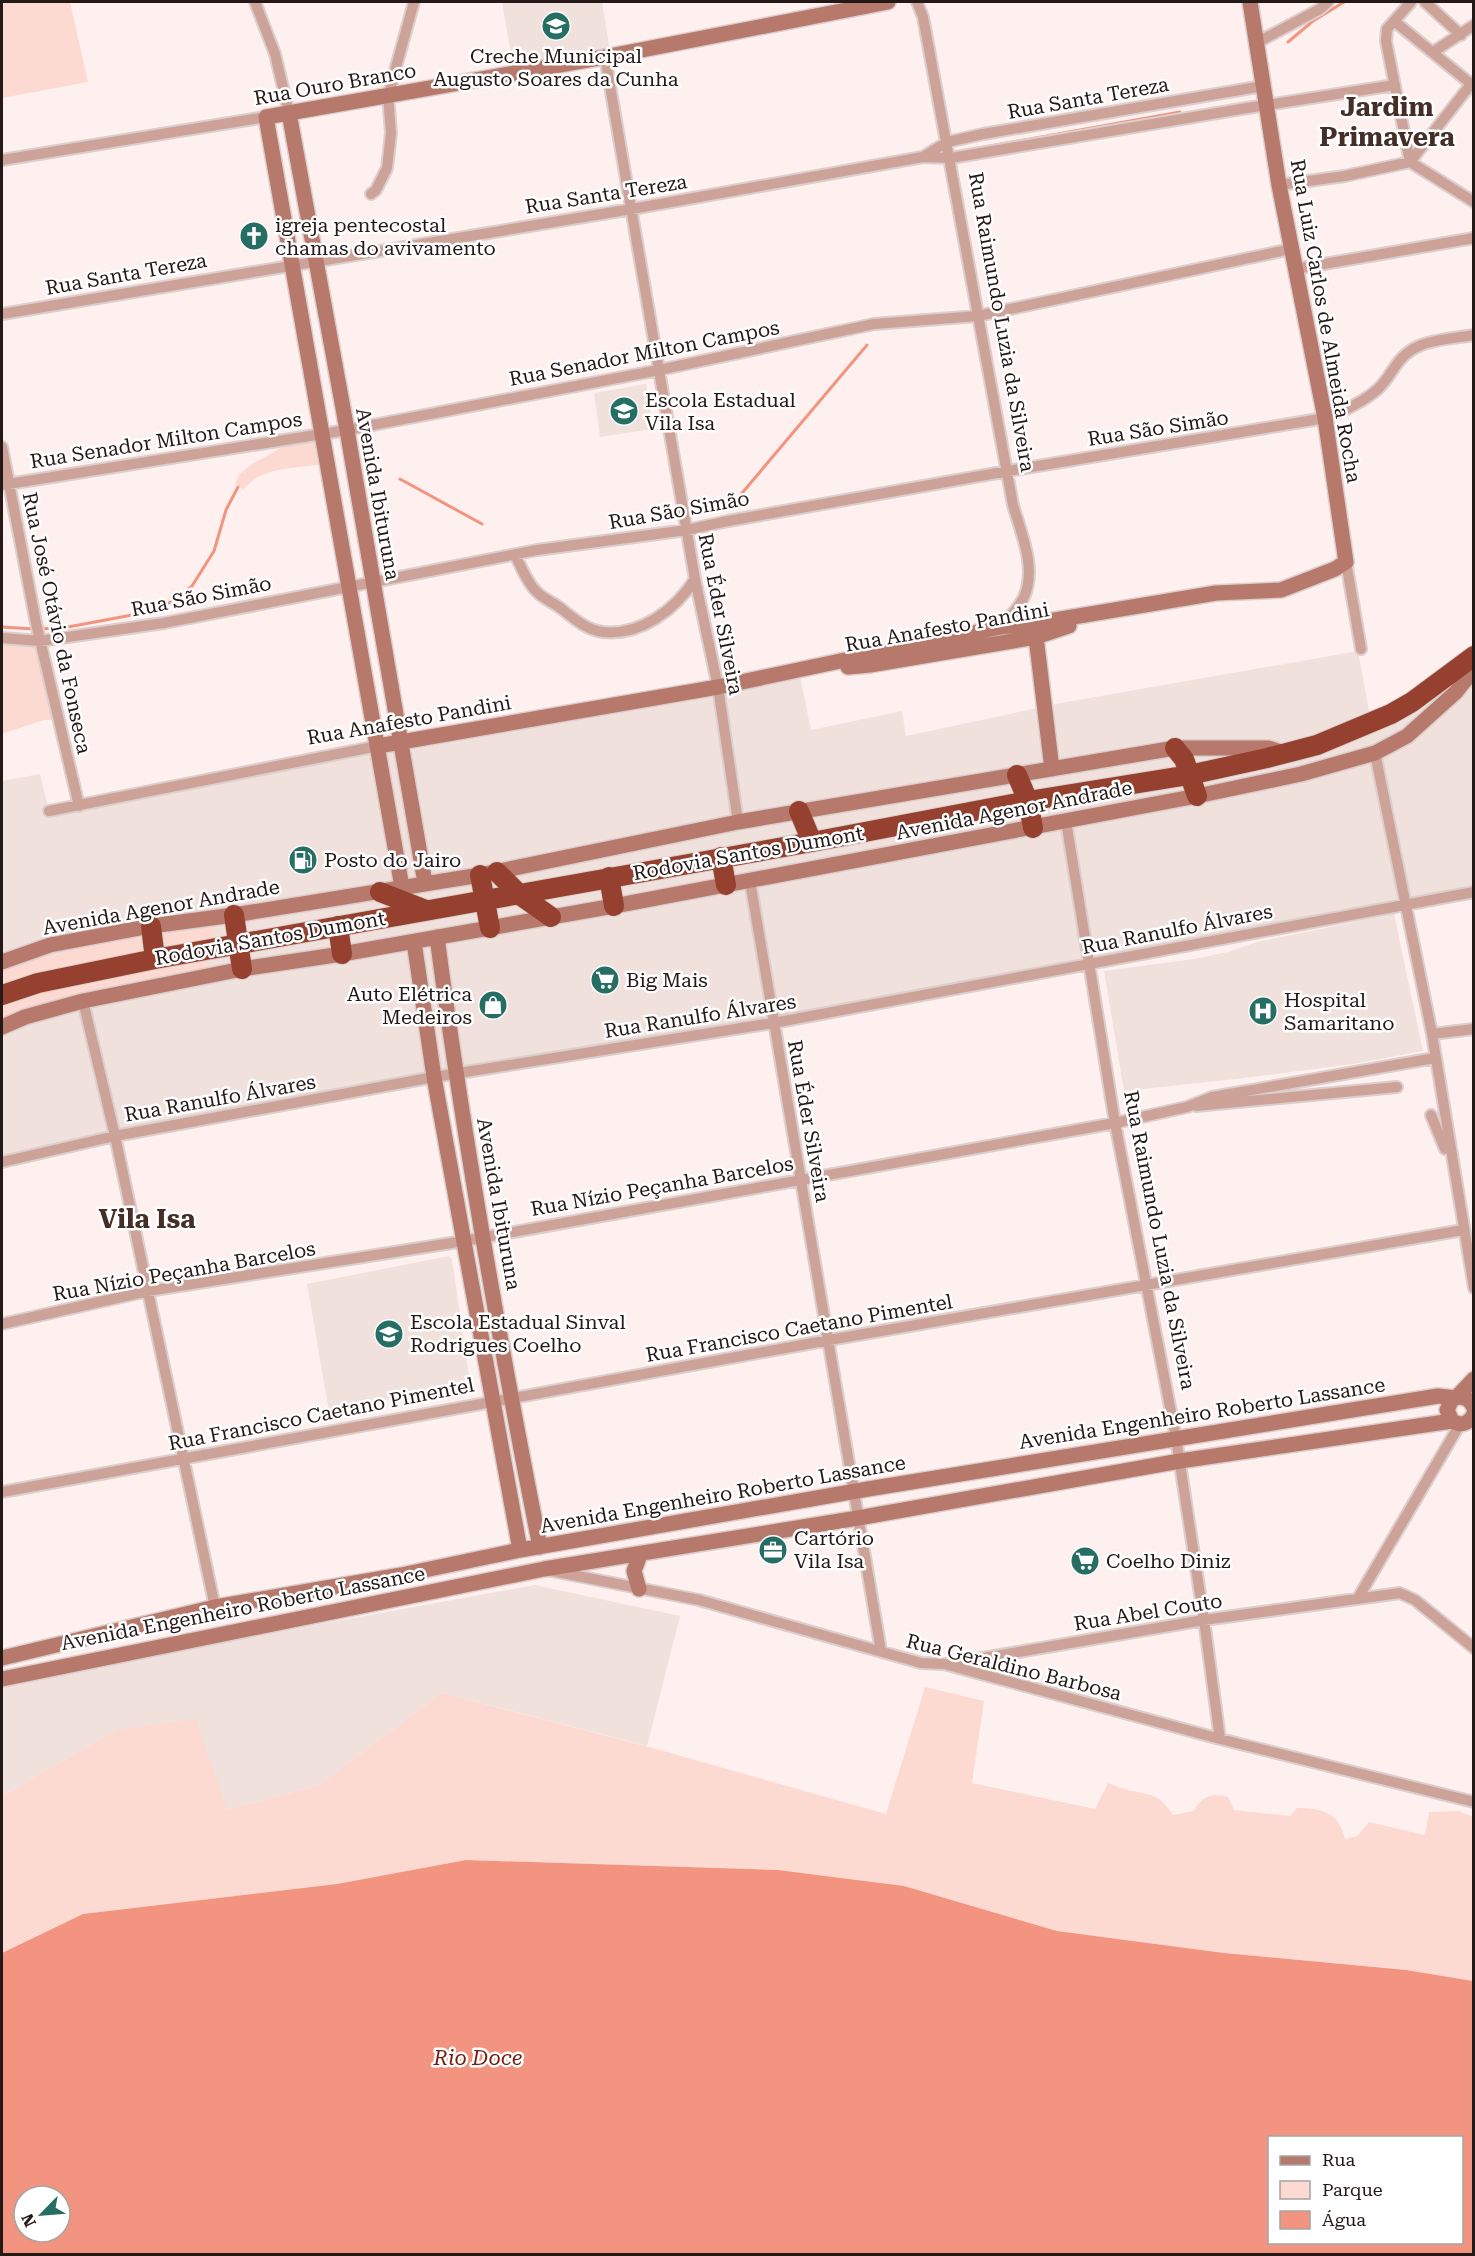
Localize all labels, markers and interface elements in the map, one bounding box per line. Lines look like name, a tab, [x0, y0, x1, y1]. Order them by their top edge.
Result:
school or university icon: Creche Municipal Augusto Soares da Cunha	[540, 10, 572, 42]
place label: Creche Municipal Augusto Soares da Cunha	[433, 44, 679, 91]
street label: Rua Ouro Branco	[252, 58, 418, 110]
street label: Rua Santa Tereza	[1005, 72, 1171, 124]
district label: Jardim Primavera	[1319, 92, 1455, 152]
street label: Rua Luiz Carlos de Almeida Rocha	[1286, 157, 1366, 485]
street label: Rua Santa Tereza	[523, 169, 689, 219]
street label: Rua Raimundo Luzia da Silveira	[964, 170, 1040, 474]
place label: igreja pentecostal chamas do avivamento	[275, 213, 496, 260]
church icon: igreja pentecostal chamas do avivamento	[238, 220, 270, 252]
street label: Rua Santa Tereza	[43, 248, 209, 300]
street label: Rua Senador Milton Campos	[507, 315, 781, 391]
place label: Escola Estadual Vila Isa	[645, 388, 796, 435]
school or university icon: Escola Estadual Vila Isa	[608, 395, 640, 427]
street label: Rua São Simão	[1086, 405, 1230, 451]
street label: Avenida Ibituruna	[351, 406, 405, 582]
street label: Rua Senador Milton Campos	[28, 407, 304, 473]
street label: Rua São Simão	[607, 486, 751, 534]
street label: Rua José Otávio da Fonseca	[17, 490, 97, 756]
street label: Rua Éder Silveira	[694, 531, 748, 697]
street label: Rua São Simão	[129, 571, 273, 621]
street label: Rua Anafesto Pandini	[843, 597, 1051, 657]
street label: Rua Anafesto Pandini	[305, 690, 513, 750]
street label: Avenida Agenor Andrade	[894, 775, 1134, 845]
street label: Rodovia Santos Dumont	[631, 821, 866, 885]
fuel station icon: Posto do Jairo	[287, 844, 319, 876]
place label: Posto do Jairo	[324, 848, 461, 872]
street label: Avenida Agenor Andrade	[41, 874, 281, 940]
street label: Rua Ranulfo Álvares	[1080, 899, 1274, 959]
street label: Rodovia Santos Dumont	[153, 906, 388, 970]
supermarket icon: Big Mais	[589, 964, 621, 996]
place label: Big Mais	[626, 968, 708, 992]
place label: Auto Elétrica Medeiros	[347, 982, 472, 1029]
place label: Hospital Samaritano	[1284, 988, 1394, 1035]
shop icon: Auto Elétrica Medeiros	[477, 989, 509, 1021]
street label: Rua Ranulfo Álvares	[602, 989, 798, 1043]
hospital icon: Hospital Samaritano	[1247, 995, 1279, 1027]
street label: Rua Éder Silveira	[783, 1038, 835, 1204]
street label: Rua Ranulfo Álvares	[122, 1069, 318, 1127]
street label: Rua Raimundo Luzia da Silveira	[1119, 1088, 1201, 1392]
street label: Avenida Ibituruna	[472, 1116, 526, 1292]
street label: Rua Nízio Peçanha Barcelos	[529, 1151, 795, 1221]
district label: Vila Isa	[98, 1204, 196, 1234]
street label: Rua Nízio Peçanha Barcelos	[51, 1236, 317, 1306]
street label: Rua Francisco Caetano Pimentel	[644, 1289, 954, 1367]
place label: Escola Estadual Sinval Rodrigues Coelho	[410, 1310, 626, 1357]
school or university icon: Escola Estadual Sinval Rodrigues Coelho	[373, 1318, 405, 1350]
street label: Avenida Engenheiro Roberto Lassance	[1017, 1372, 1387, 1454]
street label: Rua Francisco Caetano Pimentel	[166, 1373, 476, 1455]
street label: Avenida Engenheiro Roberto Lassance	[539, 1450, 907, 1538]
place label: Cartório Vila Isa	[794, 1526, 874, 1573]
office icon: Cartório Vila Isa	[757, 1534, 789, 1566]
supermarket icon: Coelho Diniz	[1069, 1545, 1101, 1577]
place label: Coelho Diniz	[1106, 1549, 1230, 1573]
street label: Avenida Engenheiro Roberto Lassance	[59, 1561, 427, 1655]
street label: Rua Abel Couto	[1072, 1588, 1224, 1636]
street label: Rua Geraldino Barbosa	[904, 1629, 1124, 1705]
water label: Rio Doce	[433, 2046, 522, 2070]
legend	[1268, 2136, 1463, 2244]
text: Rua	[1322, 2149, 1355, 2170]
text: Parque	[1322, 2179, 1383, 2200]
north arrow	[12, 2184, 72, 2244]
text: Água	[1322, 2209, 1366, 2230]
text: N	[18, 2211, 40, 2230]

